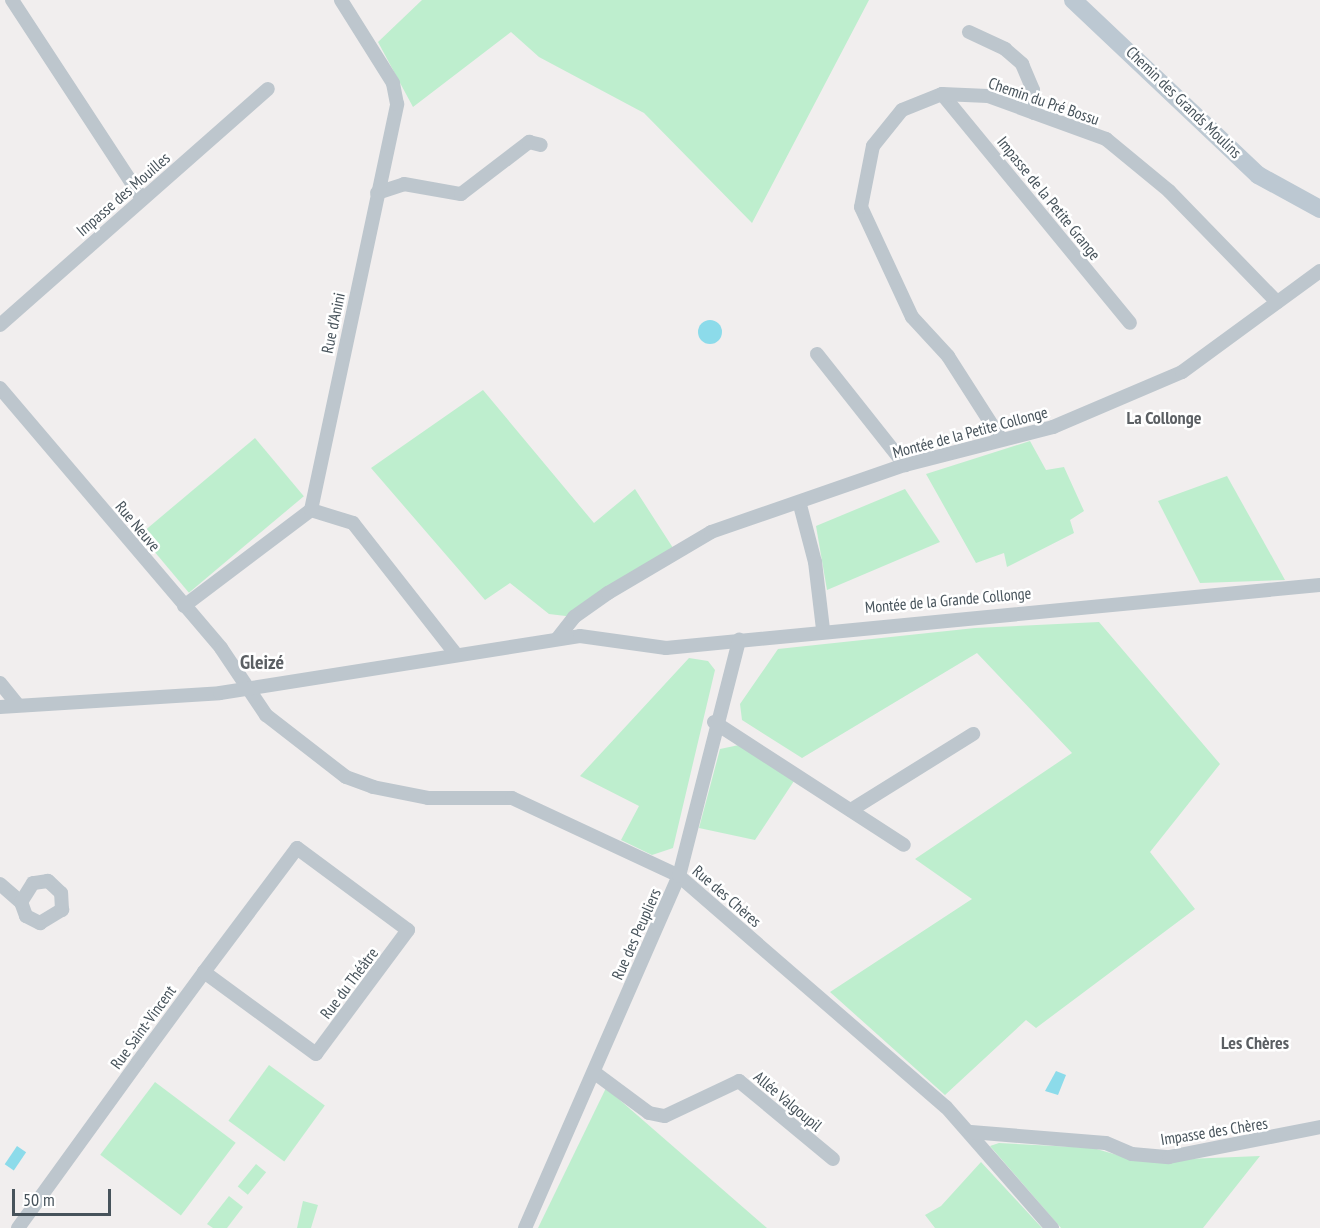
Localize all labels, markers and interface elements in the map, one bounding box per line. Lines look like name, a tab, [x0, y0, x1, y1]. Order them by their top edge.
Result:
street label: Chemin des Grands Moulins	[1122, 42, 1246, 162]
street label: Chemin du Pré Bossu	[986, 73, 1102, 129]
street label: Impasse de la Petite Grange	[993, 132, 1105, 264]
street label: Impasse des Mouilles	[72, 148, 174, 240]
street label: Rue d'Anini	[317, 291, 349, 355]
street label: Montée de la Petite Collonge	[890, 402, 1050, 462]
district label: La Collonge	[1127, 407, 1201, 429]
street label: Rue Neuve	[111, 497, 165, 555]
street label: Montée de la Grande Collonge	[864, 583, 1032, 617]
district label: Gleizé	[240, 650, 284, 674]
street label: Rue des Chères	[689, 861, 765, 931]
street label: Rue des Peupliers	[607, 885, 665, 983]
street label: Rue du Théâtre	[316, 943, 382, 1023]
street label: Rue Saint-Vincent	[106, 982, 180, 1072]
district label: Les Chères	[1221, 1032, 1289, 1054]
street label: Allée Valgoupil	[750, 1067, 826, 1135]
street label: Impasse des Chères	[1159, 1113, 1269, 1149]
scale bar	[15, 1177, 114, 1215]
text: 50 m	[23, 1188, 55, 1211]

